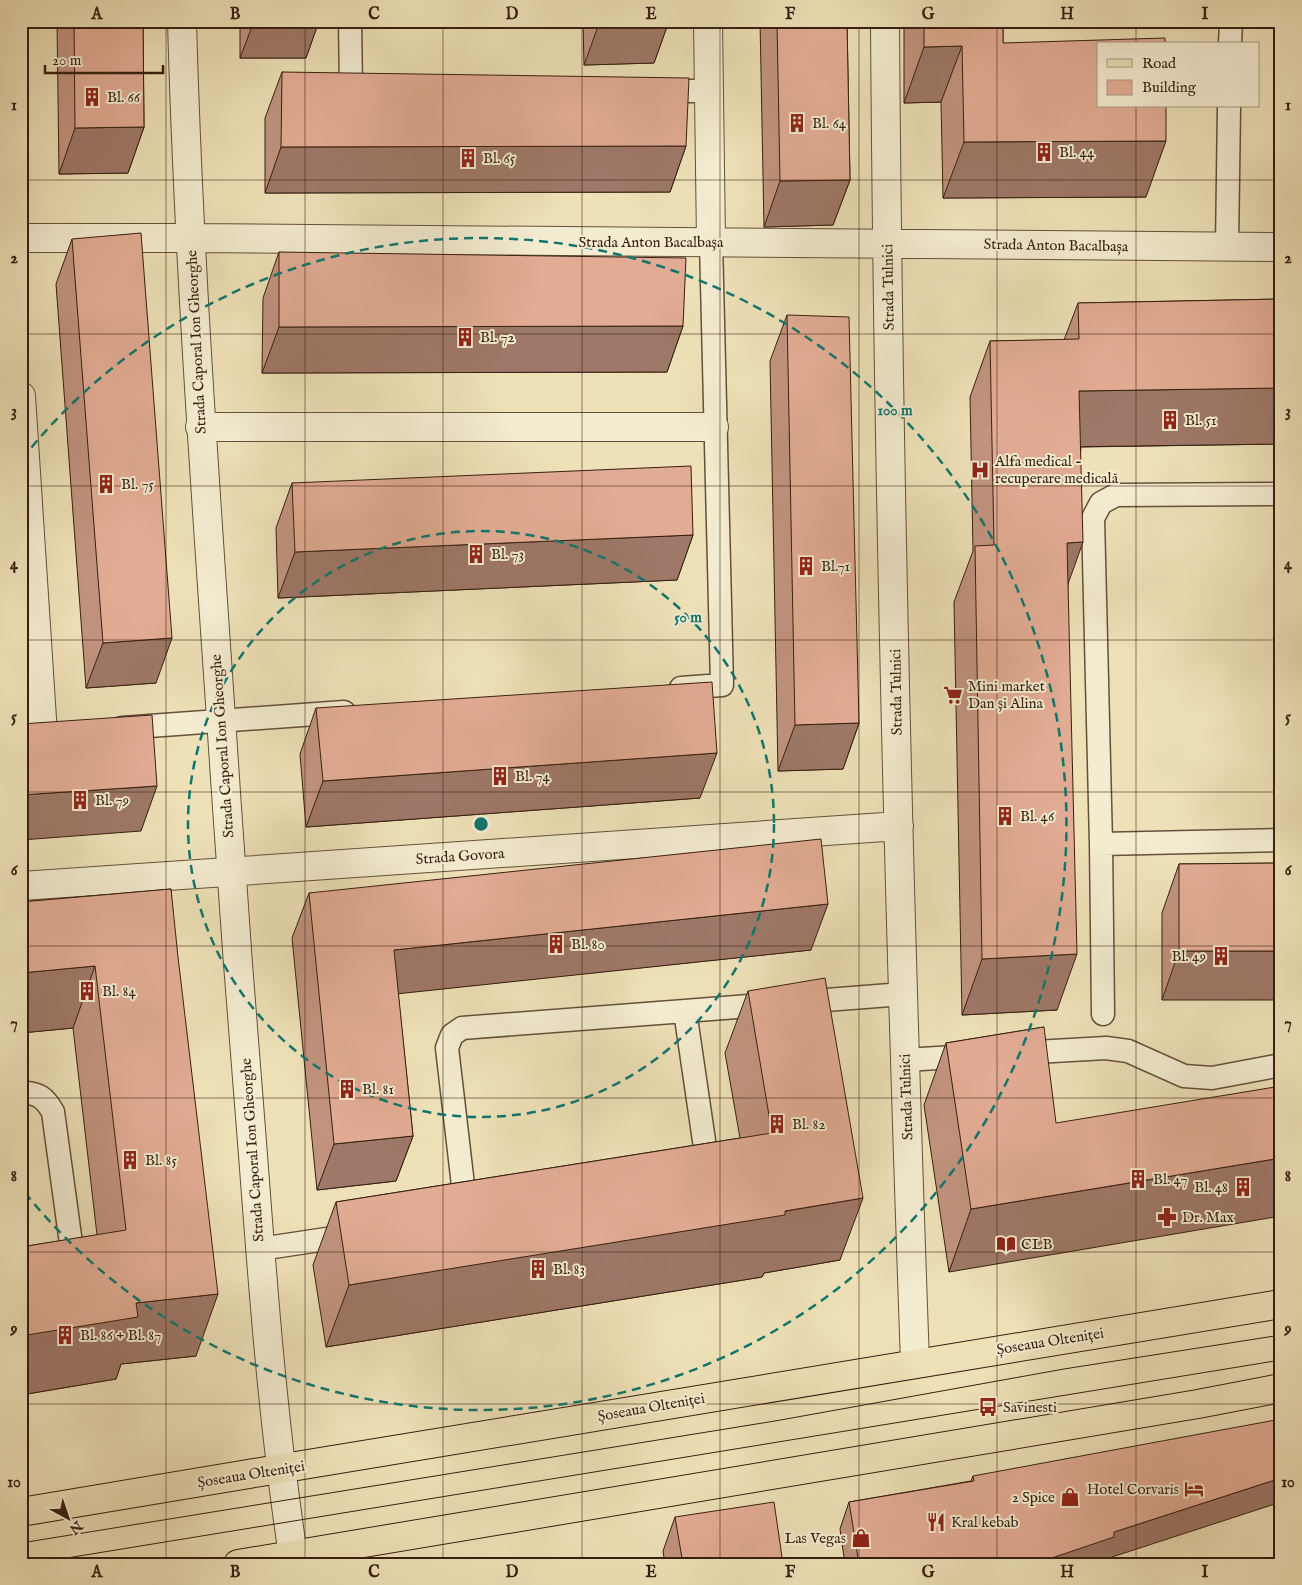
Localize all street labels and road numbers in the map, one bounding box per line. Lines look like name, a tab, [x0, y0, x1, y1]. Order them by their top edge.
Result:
street label: Strada Anton Bacalbașa	[579, 233, 724, 252]
street label: Strada Anton Bacalbașa	[983, 235, 1129, 256]
street label: Strada Tulnici	[878, 244, 899, 330]
street label: Strada Caporal Ion Gheorghe	[182, 249, 211, 434]
street label: Strada Tulnici	[886, 649, 907, 735]
street label: Strada Caporal Ion Gheorghe	[207, 653, 238, 838]
street label: Strada Govora	[415, 844, 506, 869]
street label: Strada Tulnici	[895, 1053, 918, 1141]
street label: Strada Caporal Ion Gheorghe	[237, 1057, 268, 1242]
street label: Șoseaua Olteniței	[995, 1324, 1105, 1359]
street label: Șoseaua Olteniței	[596, 1389, 706, 1426]
street label: Șoseaua Olteniței	[196, 1457, 306, 1492]

